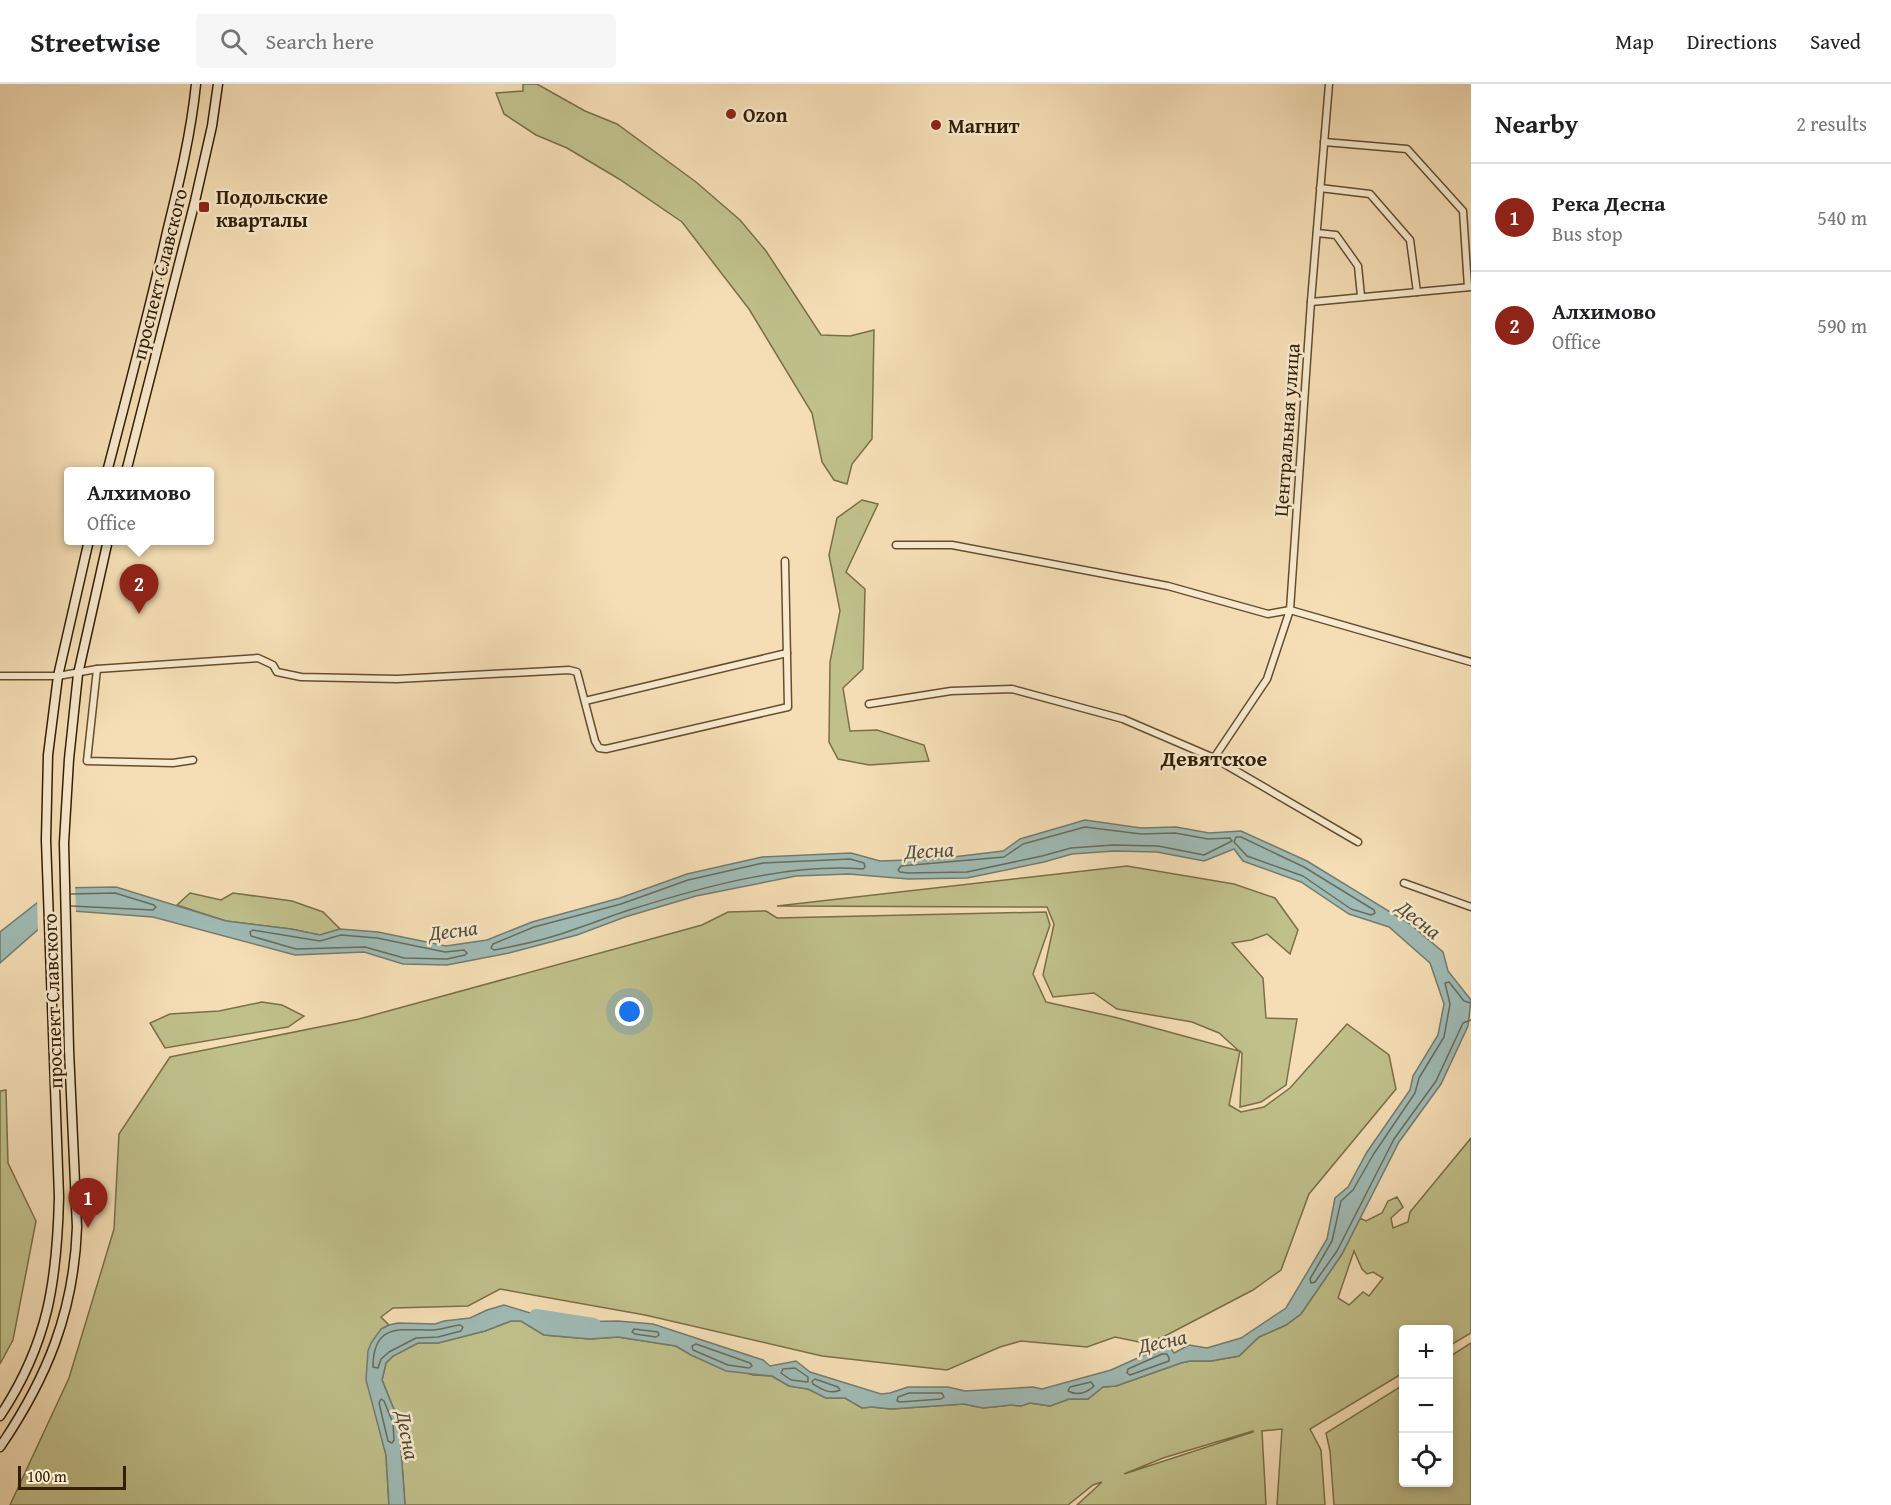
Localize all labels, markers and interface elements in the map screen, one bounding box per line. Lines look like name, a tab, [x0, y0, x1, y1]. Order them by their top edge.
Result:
search box	[196, 14, 616, 68]
text: Streetwise	[30, 21, 160, 62]
icon: search	[217, 25, 250, 58]
text: Search here	[265, 25, 374, 57]
text: Map	[1615, 26, 1654, 57]
text: Directions	[1687, 26, 1777, 57]
text: Saved	[1810, 26, 1861, 57]
place label: Ozon	[743, 100, 788, 129]
text: Nearby	[1495, 104, 1578, 143]
marker: Ozon	[724, 107, 738, 121]
text: 2 results	[1796, 109, 1867, 138]
place label: Магнит	[948, 111, 1020, 140]
marker: Магнит	[929, 118, 943, 132]
place label: Подольские кварталы	[216, 182, 328, 234]
street label: проспект Славского	[124, 185, 194, 363]
text: Река Десна	[1552, 187, 1665, 219]
marker: Подольские кварталы	[197, 200, 211, 214]
text: 1	[1509, 203, 1520, 232]
text: 540 m	[1817, 203, 1867, 232]
text: Bus stop	[1552, 219, 1623, 248]
text: Алхимово	[1552, 295, 1656, 327]
text: 2	[1509, 311, 1520, 340]
text: 590 m	[1817, 311, 1867, 340]
text: Office	[1552, 327, 1601, 356]
street label: Центральная улица	[1265, 342, 1307, 518]
popup	[64, 467, 214, 545]
text: Алхимово	[87, 476, 191, 508]
text: Office	[87, 508, 136, 537]
pin: 2	[120, 564, 158, 614]
district label: Девятское	[1160, 742, 1267, 774]
water label: Десна	[903, 833, 955, 867]
water label: Десна	[1389, 891, 1448, 947]
water label: Десна	[426, 912, 480, 949]
street label: проспект Славского	[34, 913, 70, 1089]
your location	[615, 997, 644, 1026]
pin: 1	[68, 1178, 107, 1228]
water label: Десна	[1134, 1321, 1190, 1362]
map controls	[1399, 1325, 1453, 1487]
button: +	[1399, 1325, 1453, 1379]
button: −	[1399, 1379, 1453, 1433]
water label: Десна	[388, 1407, 428, 1463]
button: locate	[1399, 1433, 1453, 1487]
scale bar	[18, 1463, 126, 1490]
text: 100 m	[27, 1464, 67, 1488]

